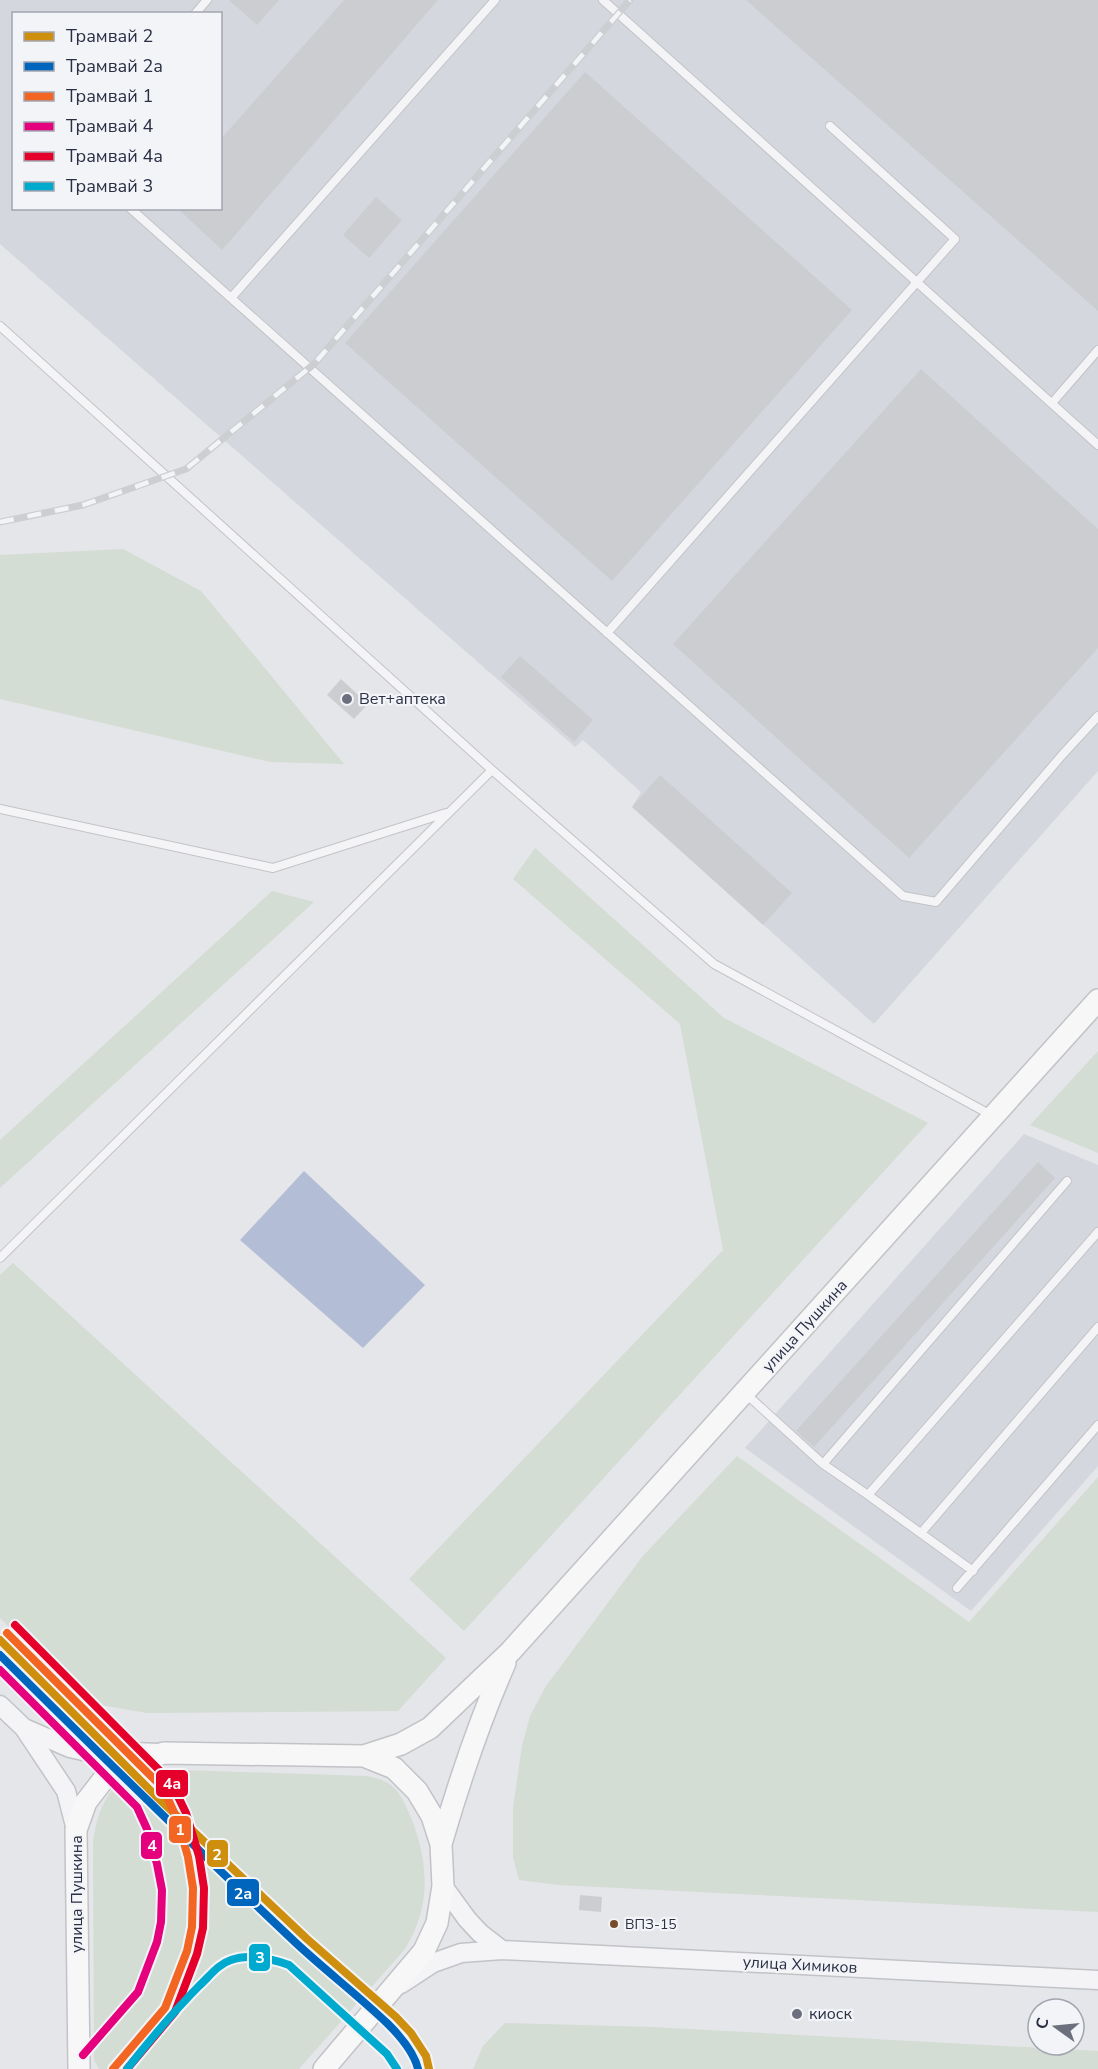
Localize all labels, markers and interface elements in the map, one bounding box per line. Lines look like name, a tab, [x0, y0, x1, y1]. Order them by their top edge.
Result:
legend	[12, 12, 222, 210]
text: Трамвай 2	[66, 24, 153, 48]
text: Трамвай 2а	[66, 54, 163, 78]
text: Трамвай 1	[66, 84, 153, 108]
text: Трамвай 4	[66, 114, 153, 138]
text: Трамвай 4а	[66, 144, 163, 168]
text: Трамвай 3	[66, 174, 153, 198]
place label: Вет+аптека	[359, 688, 446, 710]
marker: Вет+аптека	[340, 692, 354, 706]
street label: улица Пушкина	[757, 1275, 853, 1377]
line badge: 4а	[155, 1769, 189, 1798]
text: 4а	[163, 1773, 181, 1795]
line badge: 1	[168, 1815, 192, 1844]
text: 1	[175, 1819, 185, 1841]
line badge: 4	[140, 1831, 163, 1860]
street label: улица Пушкина	[66, 1835, 88, 1953]
text: 4	[147, 1835, 157, 1857]
line badge: 2	[206, 1839, 229, 1868]
text: 2	[212, 1844, 222, 1866]
line badge: 2а	[226, 1878, 260, 1907]
text: 2а	[234, 1883, 252, 1905]
place label: ВПЗ-15	[625, 1915, 677, 1934]
marker: ВПЗ-15	[608, 1918, 620, 1930]
line badge: 3	[248, 1943, 271, 1972]
text: 3	[255, 1947, 265, 1969]
street label: улица Химиков	[742, 1951, 858, 1979]
north arrow	[1026, 1997, 1086, 2057]
place label: киоск	[809, 2003, 852, 2025]
marker: киоск	[790, 2007, 804, 2021]
text: С	[1030, 2015, 1055, 2031]

